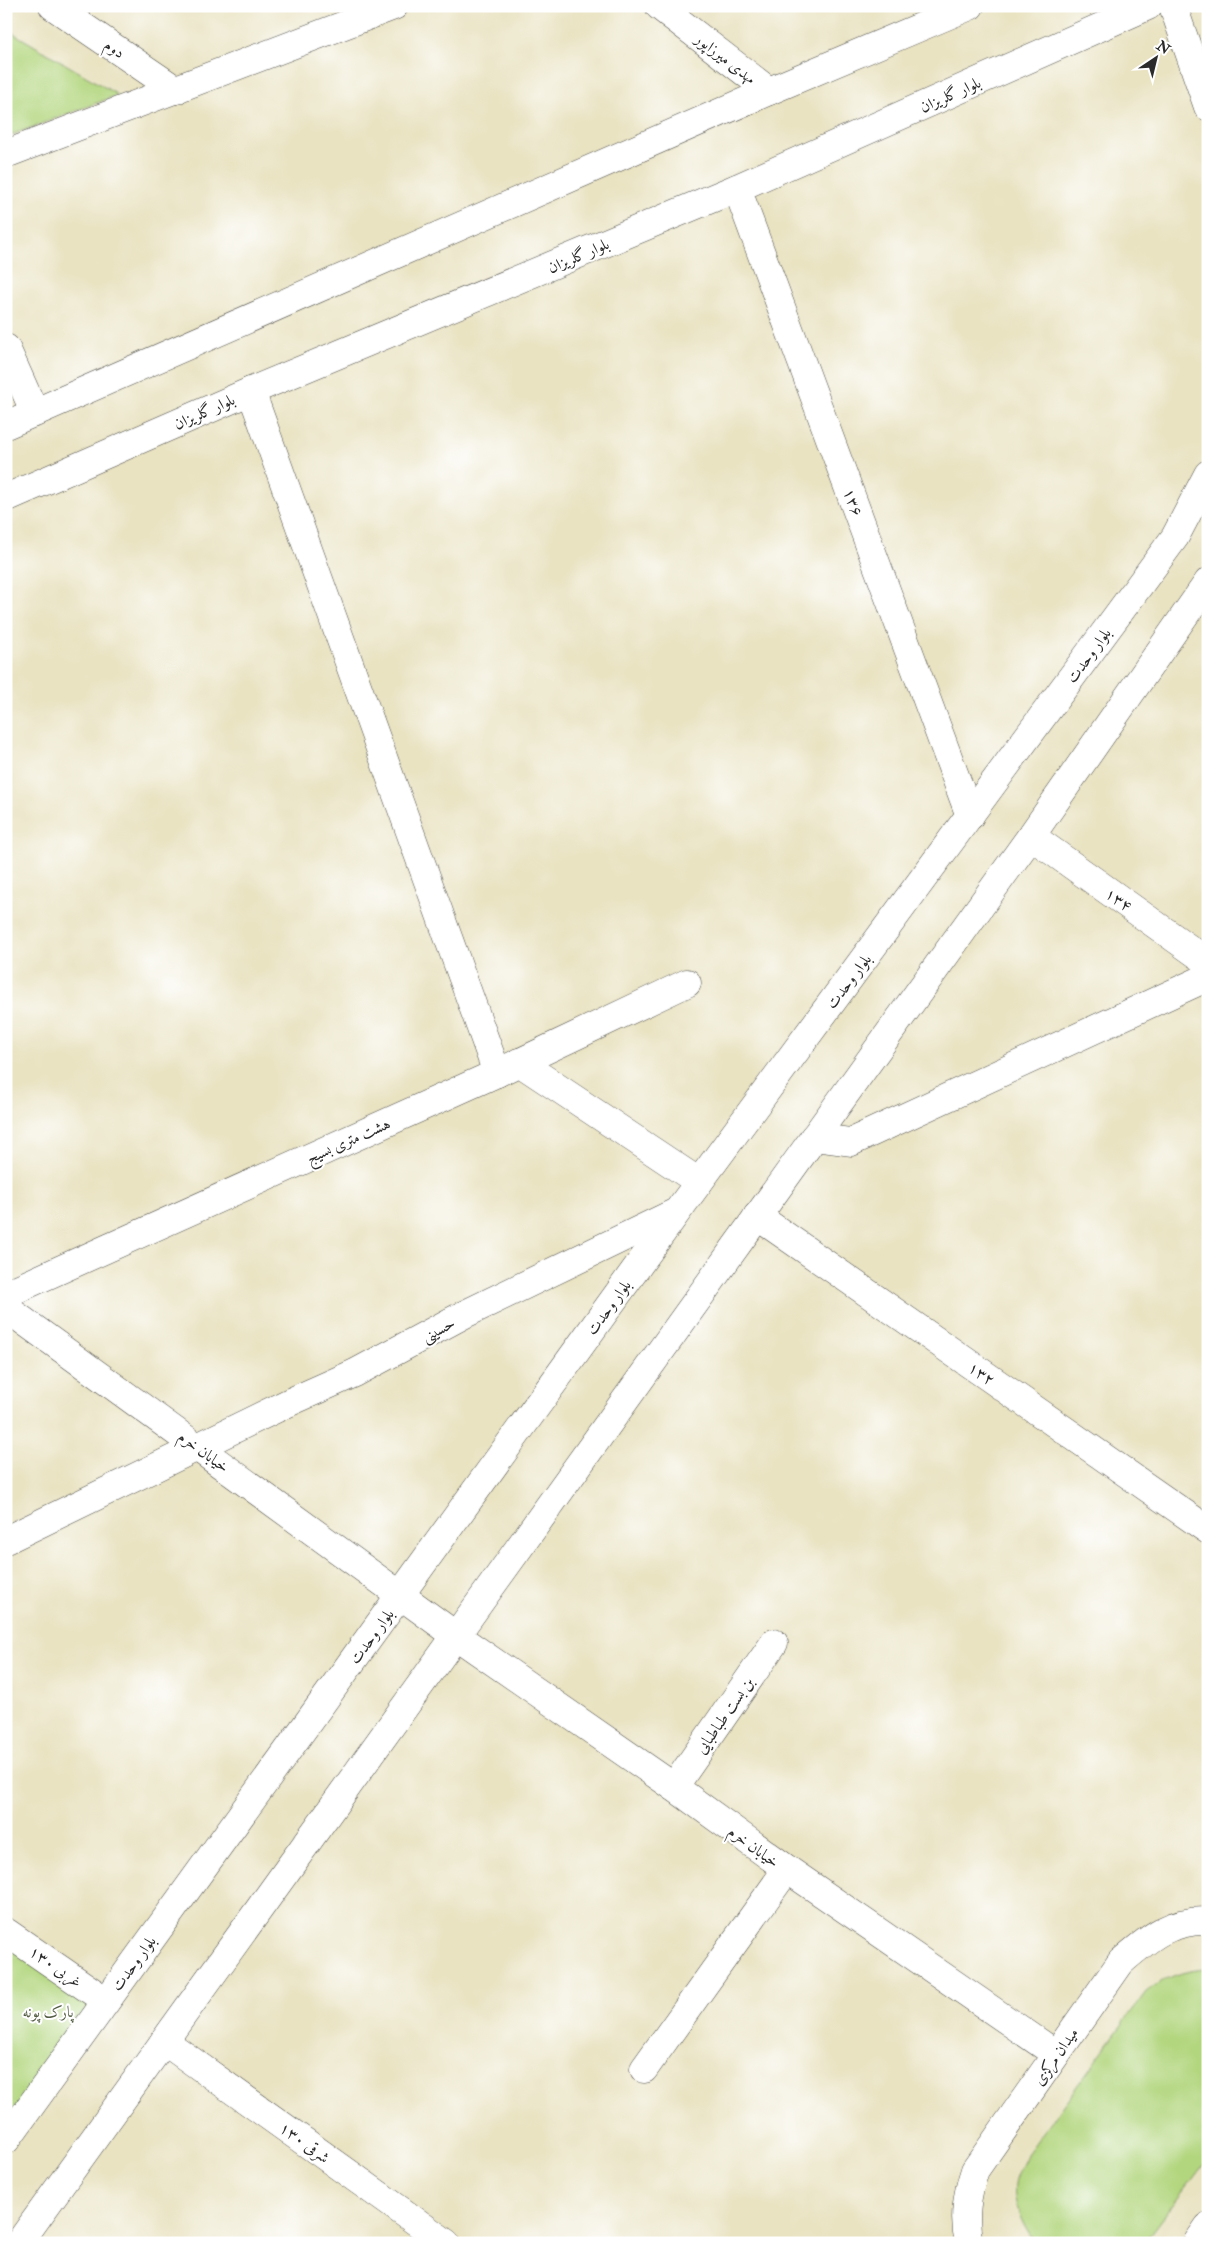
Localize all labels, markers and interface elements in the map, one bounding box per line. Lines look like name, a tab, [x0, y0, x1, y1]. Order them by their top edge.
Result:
street label: مهدی میرزاپور	[689, 28, 760, 89]
north arrow	[1132, 32, 1182, 82]
street label: دوم	[98, 35, 129, 66]
text: N	[1152, 37, 1174, 59]
street label: بلوار گلریزان	[917, 73, 984, 117]
street label: بلوار گلریزان	[545, 234, 612, 278]
street label: بلوار گلریزان	[171, 390, 238, 434]
street label: ۱۳۶	[839, 486, 867, 519]
street label: بلوار وحدت	[1062, 624, 1116, 687]
street label: ۱۳۴	[1101, 884, 1136, 916]
street label: بلوار وحدت	[822, 950, 876, 1013]
street label: هشت متری بسیج	[303, 1113, 395, 1172]
street label: بلوار وحدت	[582, 1276, 636, 1339]
street label: حسینی	[418, 1313, 459, 1348]
street label: ۱۳۲	[964, 1358, 999, 1390]
street label: خیابان خرم	[171, 1427, 233, 1480]
street label: بلوار وحدت	[345, 1605, 399, 1668]
street label: بن بست طباطبایی	[691, 1673, 759, 1758]
street label: خیابان خرم	[721, 1822, 783, 1875]
street label: بلوار وحدت	[107, 1932, 161, 1995]
street label: ۱۳۰ غربی	[25, 1941, 86, 1993]
park label: پارک پونه	[22, 2002, 74, 2023]
street label: میدان مرکزی	[1029, 2024, 1084, 2090]
street label: ۱۳۰ شرقی	[275, 2118, 333, 2168]

